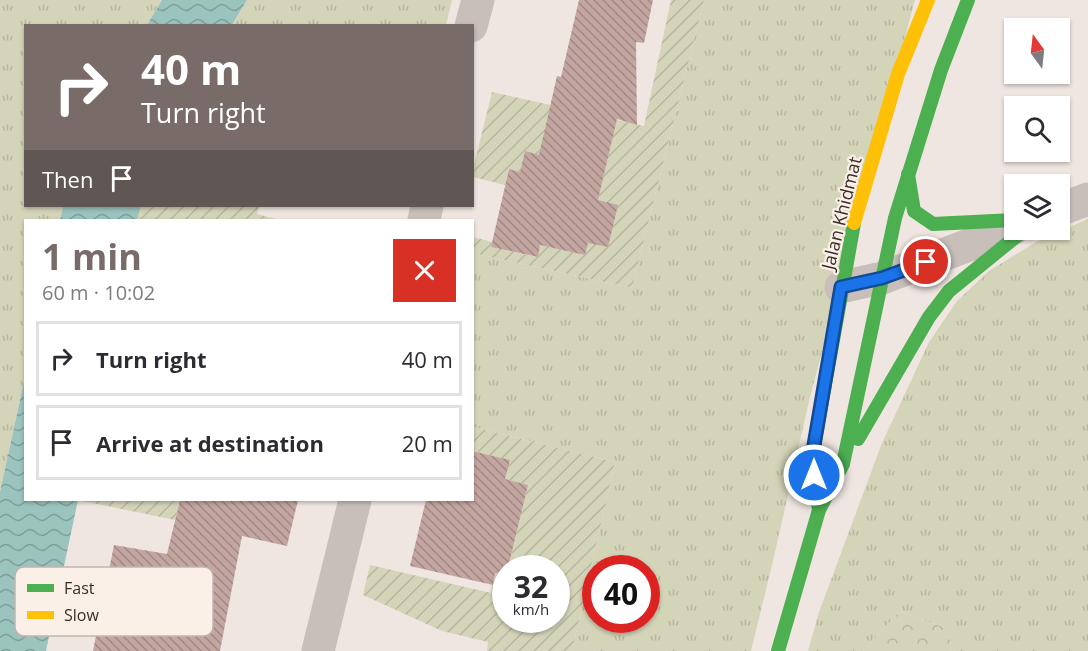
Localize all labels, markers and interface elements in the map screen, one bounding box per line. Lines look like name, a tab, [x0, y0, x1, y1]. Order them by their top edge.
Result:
north arrow	[1004, 18, 1070, 84]
map controls	[1004, 18, 1070, 240]
text: 40 m	[141, 40, 241, 97]
icon: right	[42, 48, 120, 126]
text: Turn right	[141, 94, 266, 131]
button: search	[1004, 96, 1070, 162]
street label: Jalan Khidmat	[815, 154, 867, 274]
icon: arrive	[105, 162, 138, 195]
text: Then	[42, 164, 93, 194]
button: layers	[1004, 174, 1070, 240]
text: 1 min	[42, 232, 142, 281]
pin	[900, 236, 951, 287]
button: close	[393, 239, 456, 302]
icon: arrive	[909, 245, 942, 278]
text: 60 m · 10:02	[42, 279, 155, 306]
icon: right	[45, 342, 78, 375]
text: Turn right	[96, 344, 207, 374]
text: 40 m	[402, 344, 453, 374]
icon: arrive	[45, 426, 78, 459]
text: Arrive at destination	[96, 428, 324, 458]
text: 20 m	[402, 428, 453, 458]
position arrow	[782, 443, 846, 507]
speed limit sign: 40	[582, 555, 660, 633]
text: 32	[514, 566, 548, 607]
legend	[15, 567, 213, 636]
text: Fast	[64, 577, 95, 599]
text: km/h	[513, 599, 549, 619]
text: Slow	[64, 604, 99, 626]

